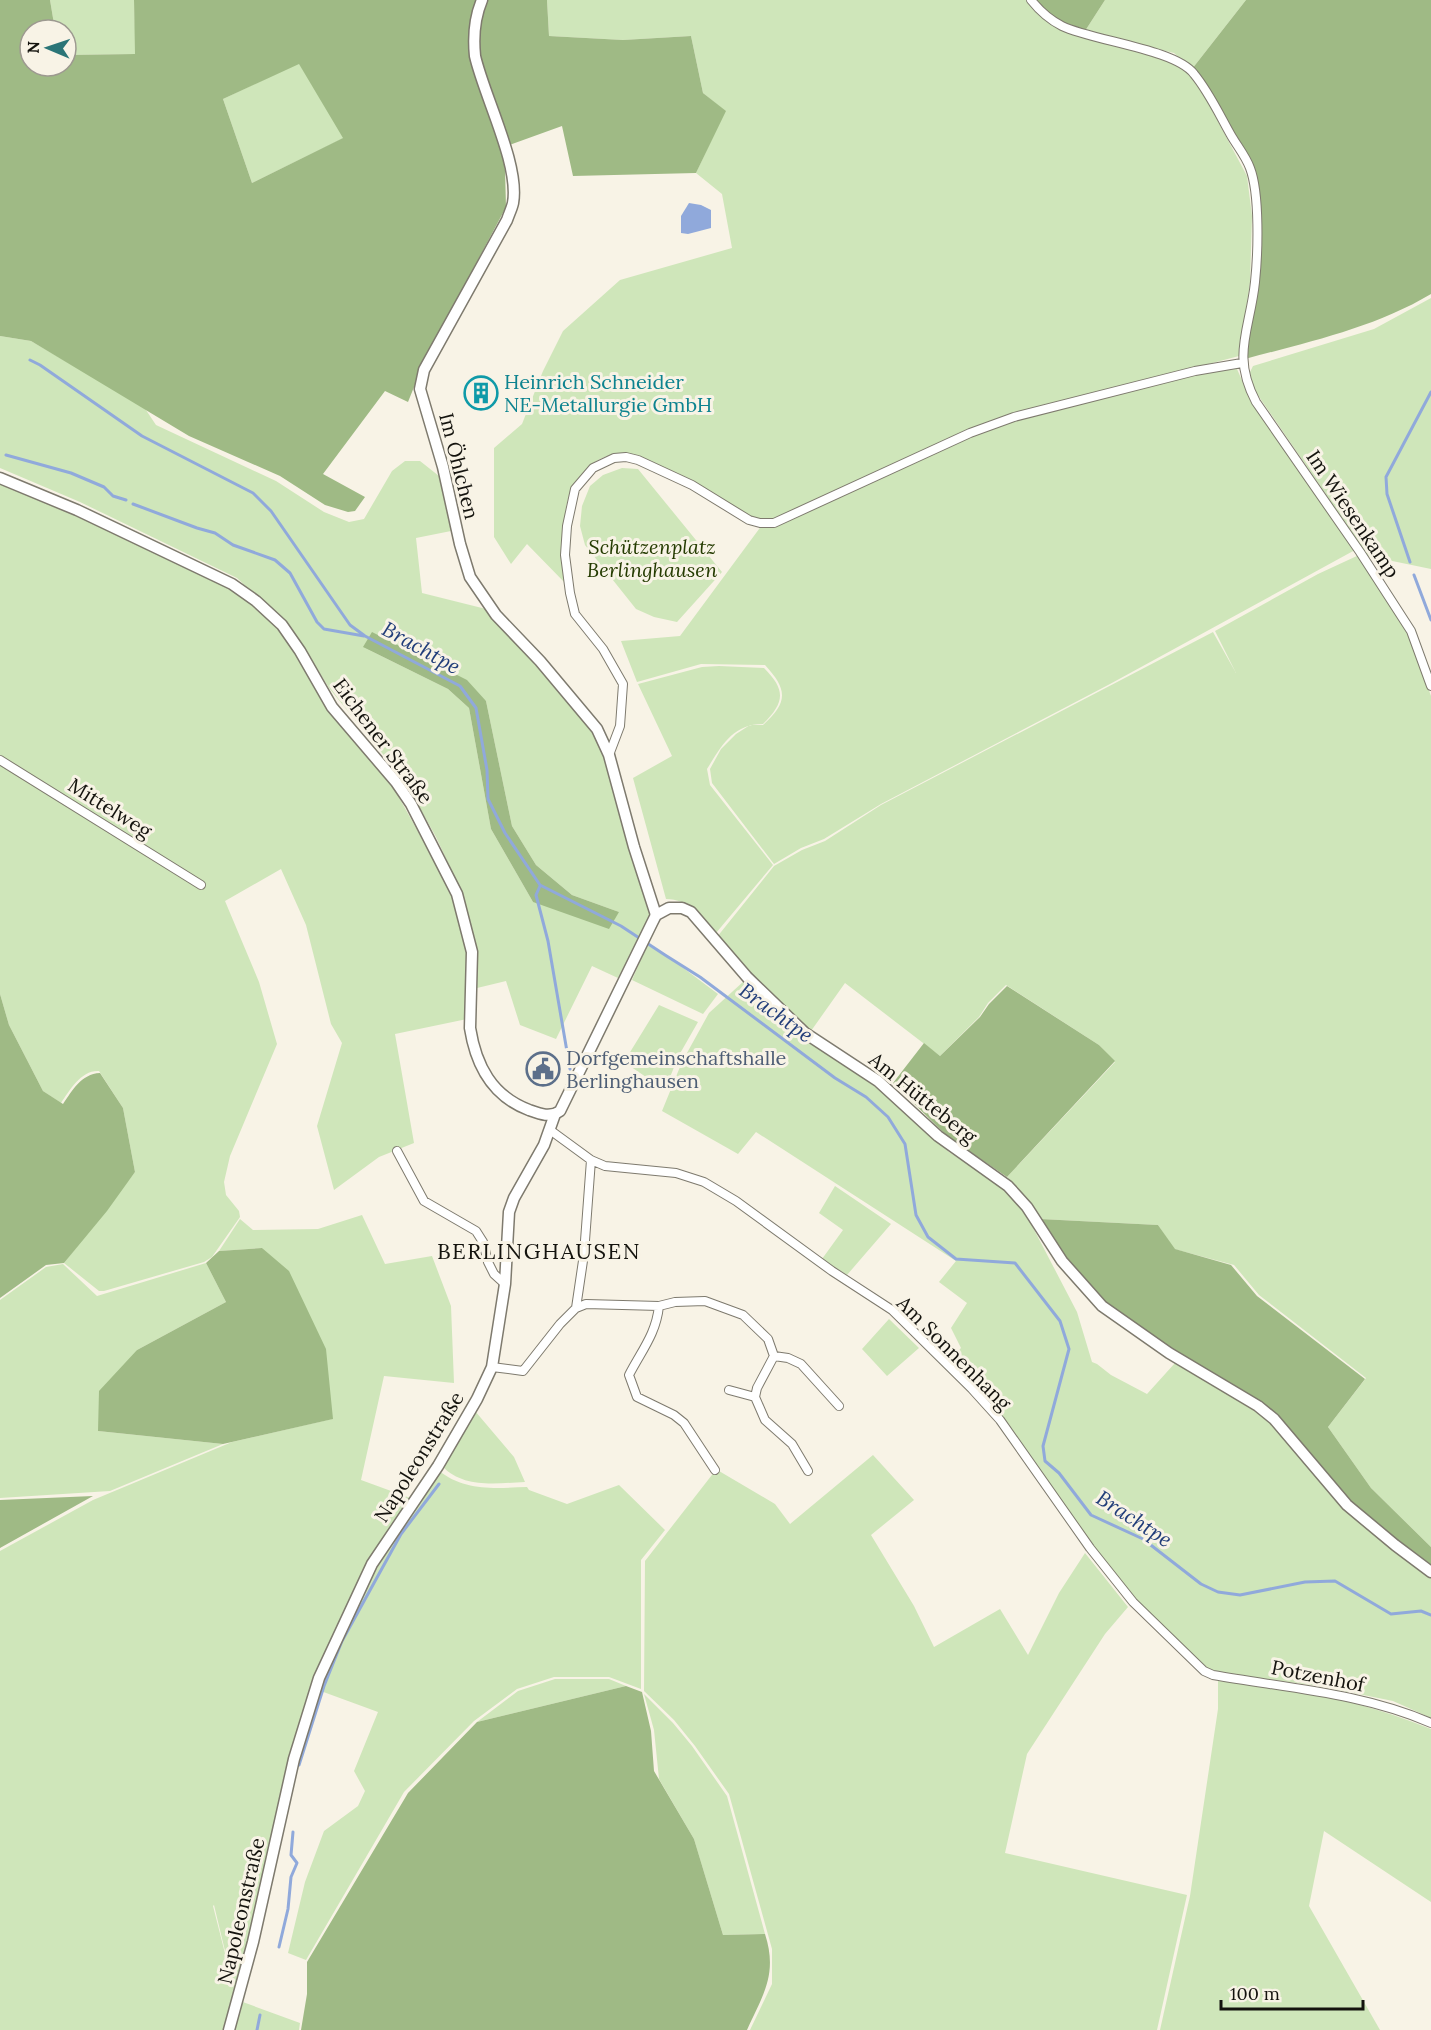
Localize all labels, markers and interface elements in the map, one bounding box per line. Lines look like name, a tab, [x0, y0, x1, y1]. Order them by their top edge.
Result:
north arrow	[18, 18, 78, 78]
text: N	[23, 41, 43, 54]
place label: Heinrich Schneider NE-Metallurgie GmbH	[504, 369, 712, 417]
building icon: Heinrich Schneider NE-Metallurgie GmbH	[463, 375, 499, 411]
street label: Im Öhlchen	[434, 410, 485, 522]
street label: Im Wiesenkamp	[1301, 445, 1405, 582]
park label: Schützenplatz Berlinghausen	[587, 534, 718, 582]
water label: Brachtpe	[377, 615, 465, 680]
street label: Eichener Straße	[328, 673, 439, 809]
street label: Mittelweg	[64, 772, 157, 844]
water label: Brachtpe	[734, 977, 819, 1049]
place label: Dorfgemeinschaftshalle Berlinghausen	[566, 1045, 787, 1093]
street label: Am Hütteberg	[864, 1046, 983, 1149]
public building icon: Dorfgemeinschaftshalle Berlinghausen	[525, 1051, 561, 1087]
district label: BERLINGHAUSEN	[437, 1237, 641, 1265]
street label: Am Sonnenhang	[891, 1290, 1017, 1416]
street label: Napoleonstraße	[368, 1387, 469, 1527]
water label: Brachtpe	[1091, 1484, 1177, 1553]
street label: Potzenhof	[1269, 1654, 1368, 1697]
street label: Napoleonstraße	[212, 1835, 270, 1986]
scale bar	[1221, 1973, 1364, 2011]
text: 100 m	[1230, 1982, 1280, 2005]

